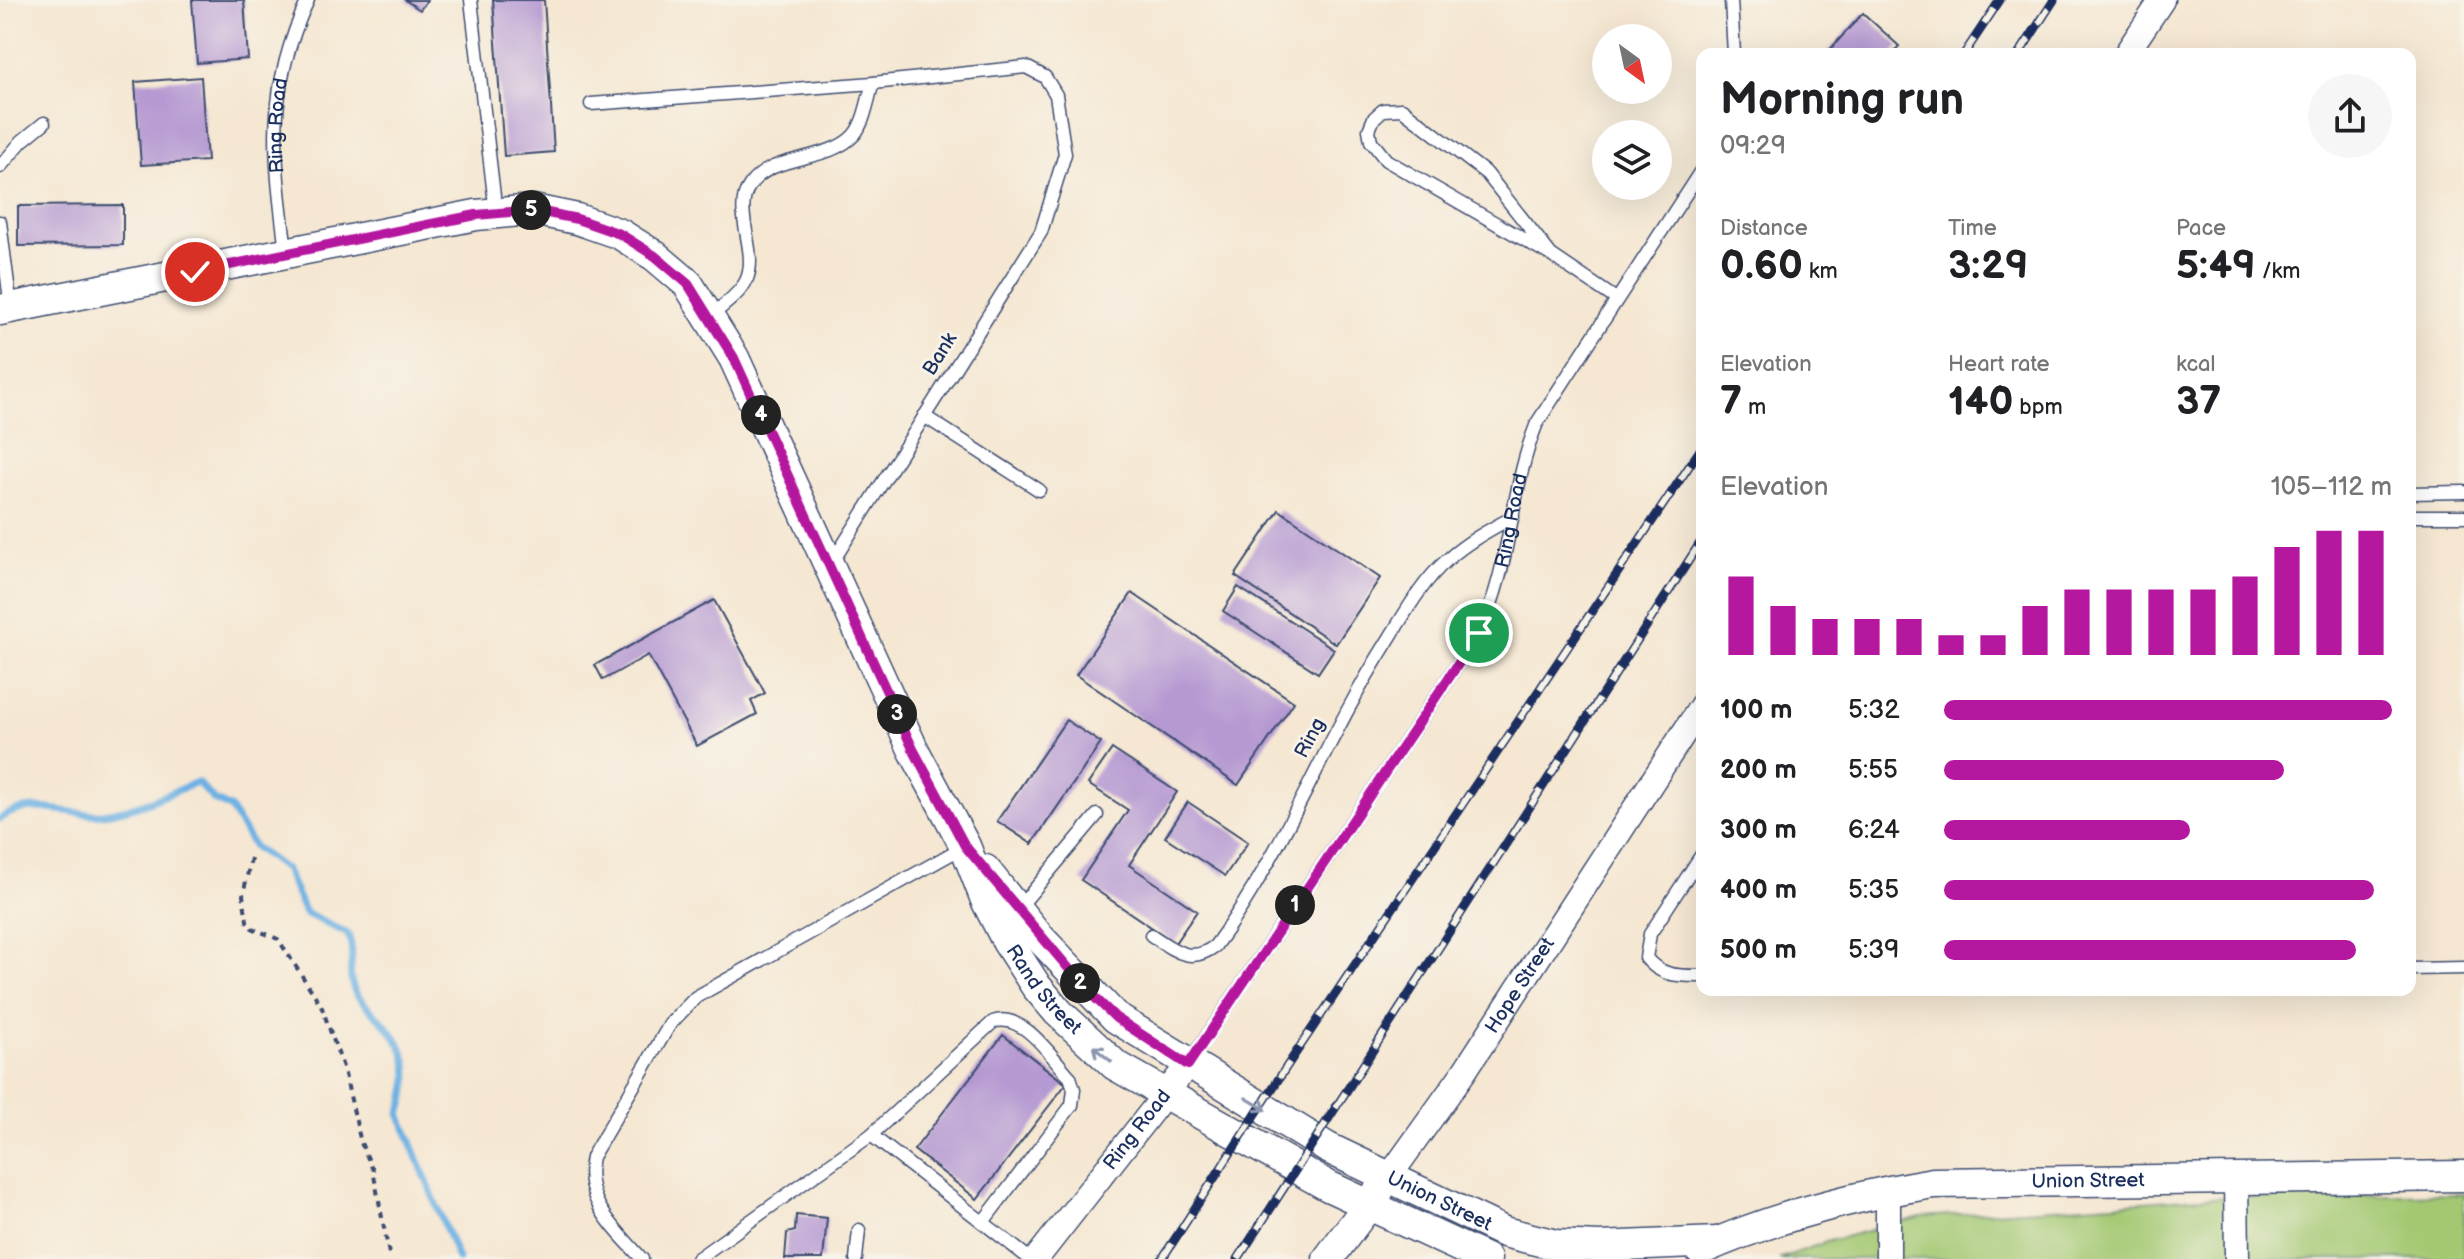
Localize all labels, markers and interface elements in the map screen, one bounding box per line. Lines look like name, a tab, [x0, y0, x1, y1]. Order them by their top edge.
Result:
north arrow	[1592, 24, 1672, 104]
map controls	[1592, 24, 1672, 200]
text: Morning run	[1720, 74, 1964, 127]
button: share	[2308, 74, 2392, 158]
street label: Ring Road	[264, 76, 293, 174]
button: layers	[1592, 120, 1672, 200]
text: 09:29	[1720, 131, 1786, 162]
pin: 5	[511, 190, 551, 230]
text: 5	[525, 196, 537, 223]
text: Distance	[1720, 215, 1808, 242]
text: Time	[1948, 215, 1997, 242]
text: Pace	[2176, 215, 2226, 242]
pin	[161, 238, 229, 306]
text: 0.60	[1720, 242, 1803, 290]
text: 3:29	[1948, 242, 2028, 290]
text: 5:49	[2176, 242, 2256, 290]
icon: check	[173, 250, 217, 294]
text: km	[1803, 258, 1838, 285]
text: /km	[2256, 258, 2301, 285]
street label: Bank	[918, 328, 962, 380]
text: Elevation	[1720, 351, 1812, 378]
text: Heart rate	[1948, 351, 2050, 378]
text: kcal	[2176, 351, 2215, 378]
text: 7	[1720, 378, 1742, 426]
text: 140	[1948, 378, 2013, 426]
text: 37	[2176, 378, 2221, 426]
text: m	[1742, 394, 1766, 421]
text: bpm	[2013, 394, 2063, 421]
pin: 4	[741, 395, 781, 435]
text: 4	[755, 401, 767, 428]
street label: Ring Road	[1490, 471, 1533, 570]
text: Elevation	[1720, 472, 1828, 503]
text: 105–112 m	[2271, 472, 2392, 503]
pin	[1445, 599, 1513, 667]
icon: arrive	[1457, 611, 1501, 655]
pin: 3	[877, 694, 917, 734]
text: 100 m	[1720, 695, 1793, 726]
text: 5:32	[1848, 695, 1899, 726]
text: 3	[891, 700, 903, 727]
street label: Ring	[1290, 714, 1330, 762]
text: 200 m	[1720, 755, 1797, 786]
text: 5:55	[1848, 755, 1898, 786]
text: 300 m	[1720, 815, 1797, 846]
text: 6:24	[1848, 815, 1900, 846]
text: 400 m	[1720, 875, 1797, 906]
text: 5:35	[1848, 875, 1899, 906]
pin: 1	[1275, 885, 1315, 925]
text: 1	[1290, 891, 1300, 918]
street label: Hope Street	[1480, 933, 1560, 1038]
text: 500 m	[1720, 935, 1797, 966]
text: 5:39	[1848, 935, 1899, 966]
street label: Rand Street	[1001, 940, 1086, 1040]
pin: 2	[1060, 963, 1100, 1003]
text: 2	[1073, 969, 1087, 996]
one-way arrow	[1091, 1046, 1112, 1064]
street label: Ring Road	[1098, 1085, 1176, 1175]
one-way arrow	[1244, 1097, 1267, 1113]
street label: Union Street	[1383, 1166, 1496, 1236]
street label: Union Street	[2031, 1168, 2145, 1194]

